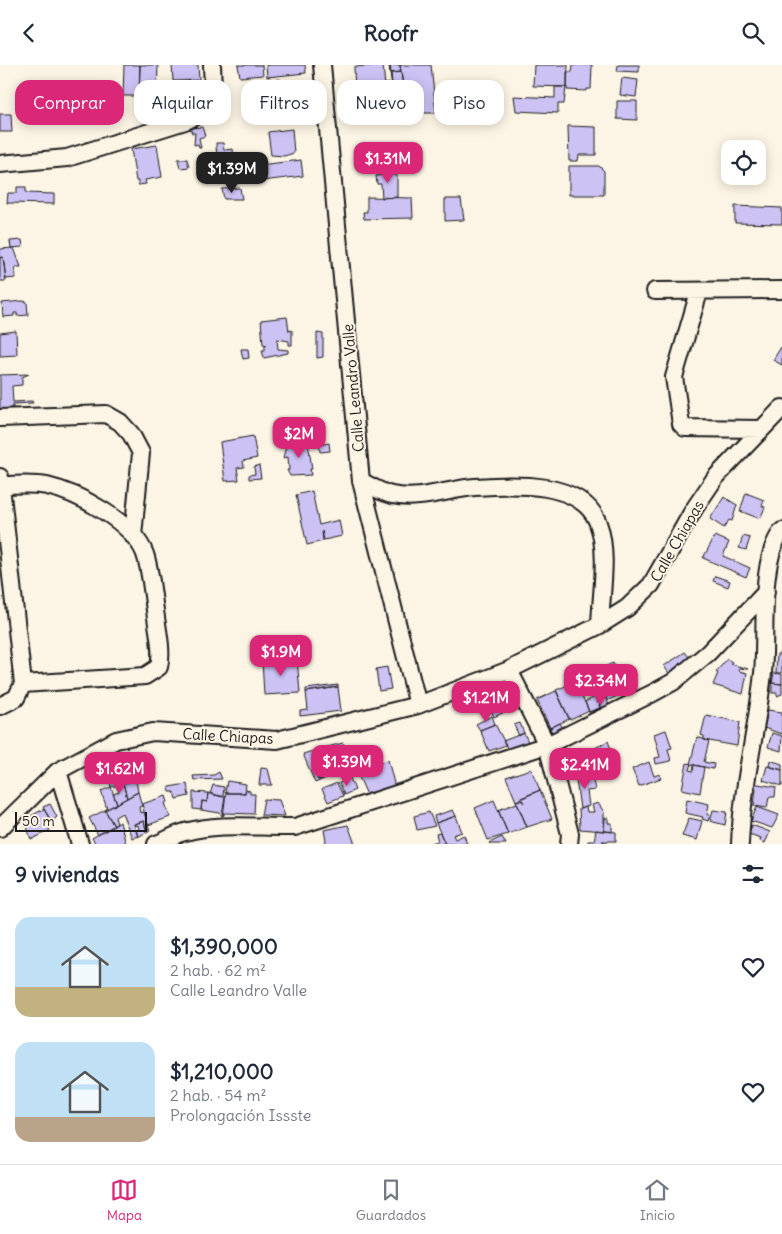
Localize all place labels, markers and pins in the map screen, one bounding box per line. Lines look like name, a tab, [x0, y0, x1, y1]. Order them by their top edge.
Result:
pin: $1.31M	[347, 141, 429, 184]
pin: $1.39M	[191, 151, 273, 194]
pin: $2M	[275, 417, 323, 459]
pin: $1.9M	[246, 635, 316, 677]
pin: $2.34M	[560, 663, 642, 706]
pin: $1.21M	[445, 681, 527, 723]
pin: $1.39M	[306, 745, 388, 787]
pin: $2.41M	[544, 747, 626, 790]
pin: $1.62M	[79, 751, 161, 794]

